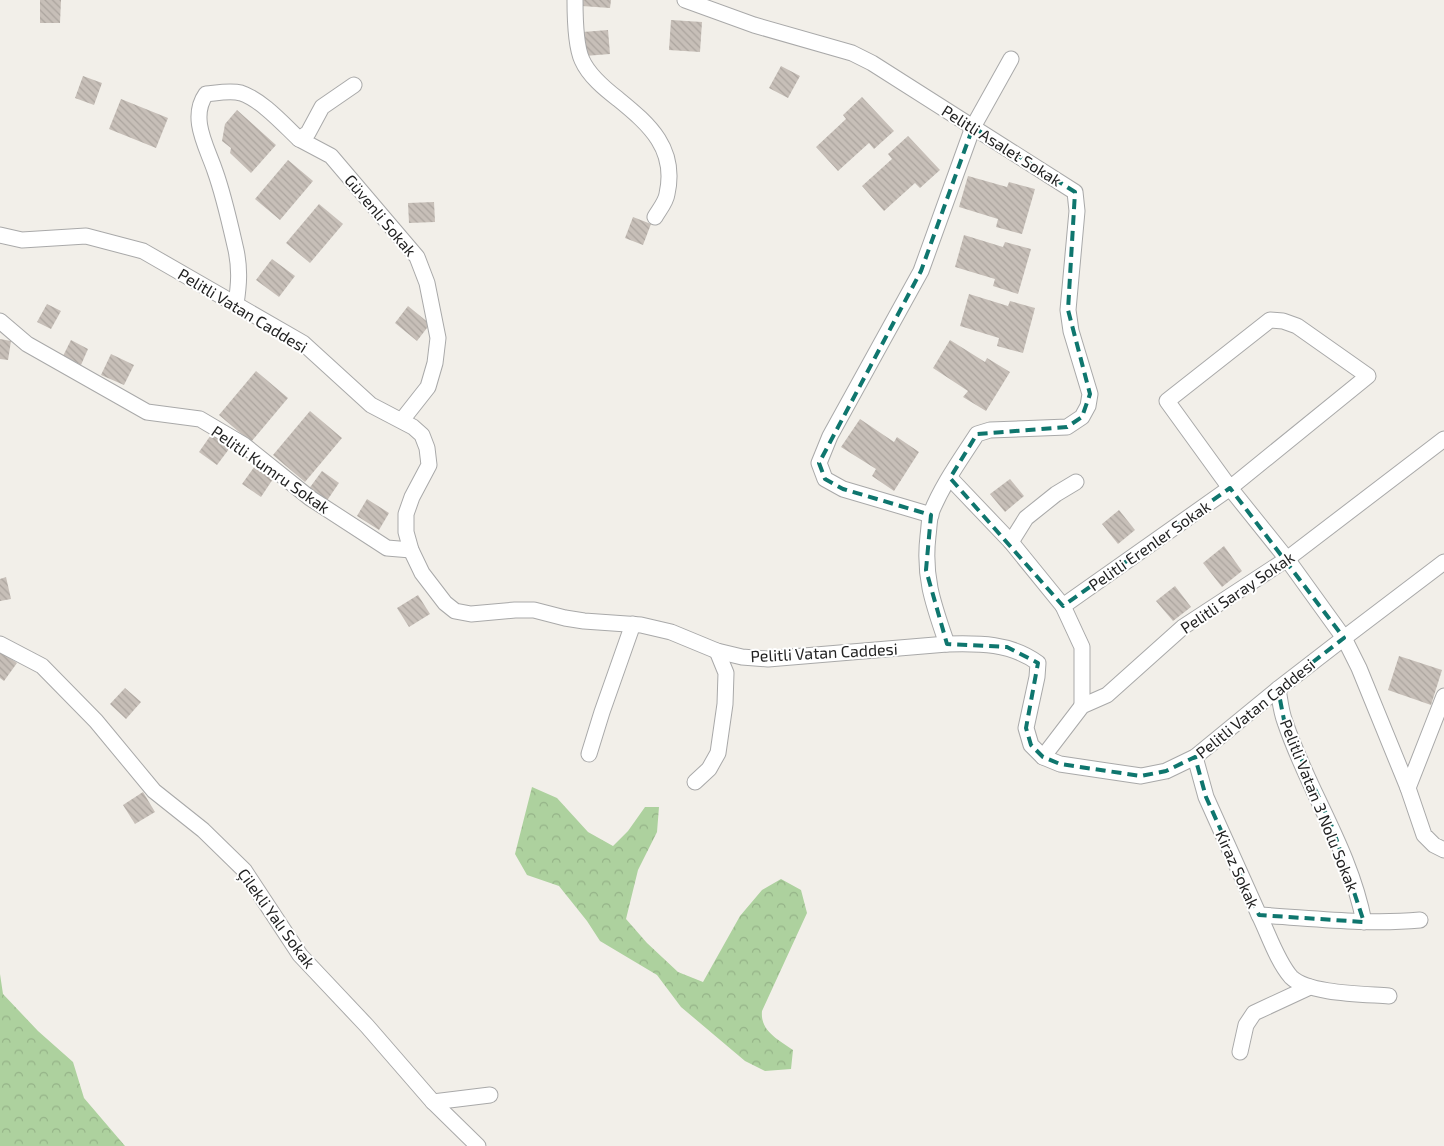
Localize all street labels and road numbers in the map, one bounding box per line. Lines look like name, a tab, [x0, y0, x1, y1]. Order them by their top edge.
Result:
street label: Pelitli Asalet Sokak	[939, 100, 1065, 190]
street label: Güvenli Sokak	[341, 170, 421, 260]
street label: Pelitli Vatan Caddesi	[175, 264, 311, 356]
street label: Pelitli Kumru Sokak	[208, 421, 334, 517]
street label: Pelitli Erenler Sokak	[1084, 496, 1214, 594]
street label: Pelitli Saray Sokak	[1177, 547, 1297, 637]
street label: Pelitli Vatan Caddesi	[750, 639, 898, 665]
street label: Pelitli Vatan Caddesi	[1192, 654, 1318, 762]
street label: Pelitli Vatan 3 Nolu Sokak	[1277, 716, 1363, 894]
street label: Kiraz Sokak	[1212, 827, 1264, 911]
street label: Çilekli Yalı Sokak	[234, 864, 320, 972]

